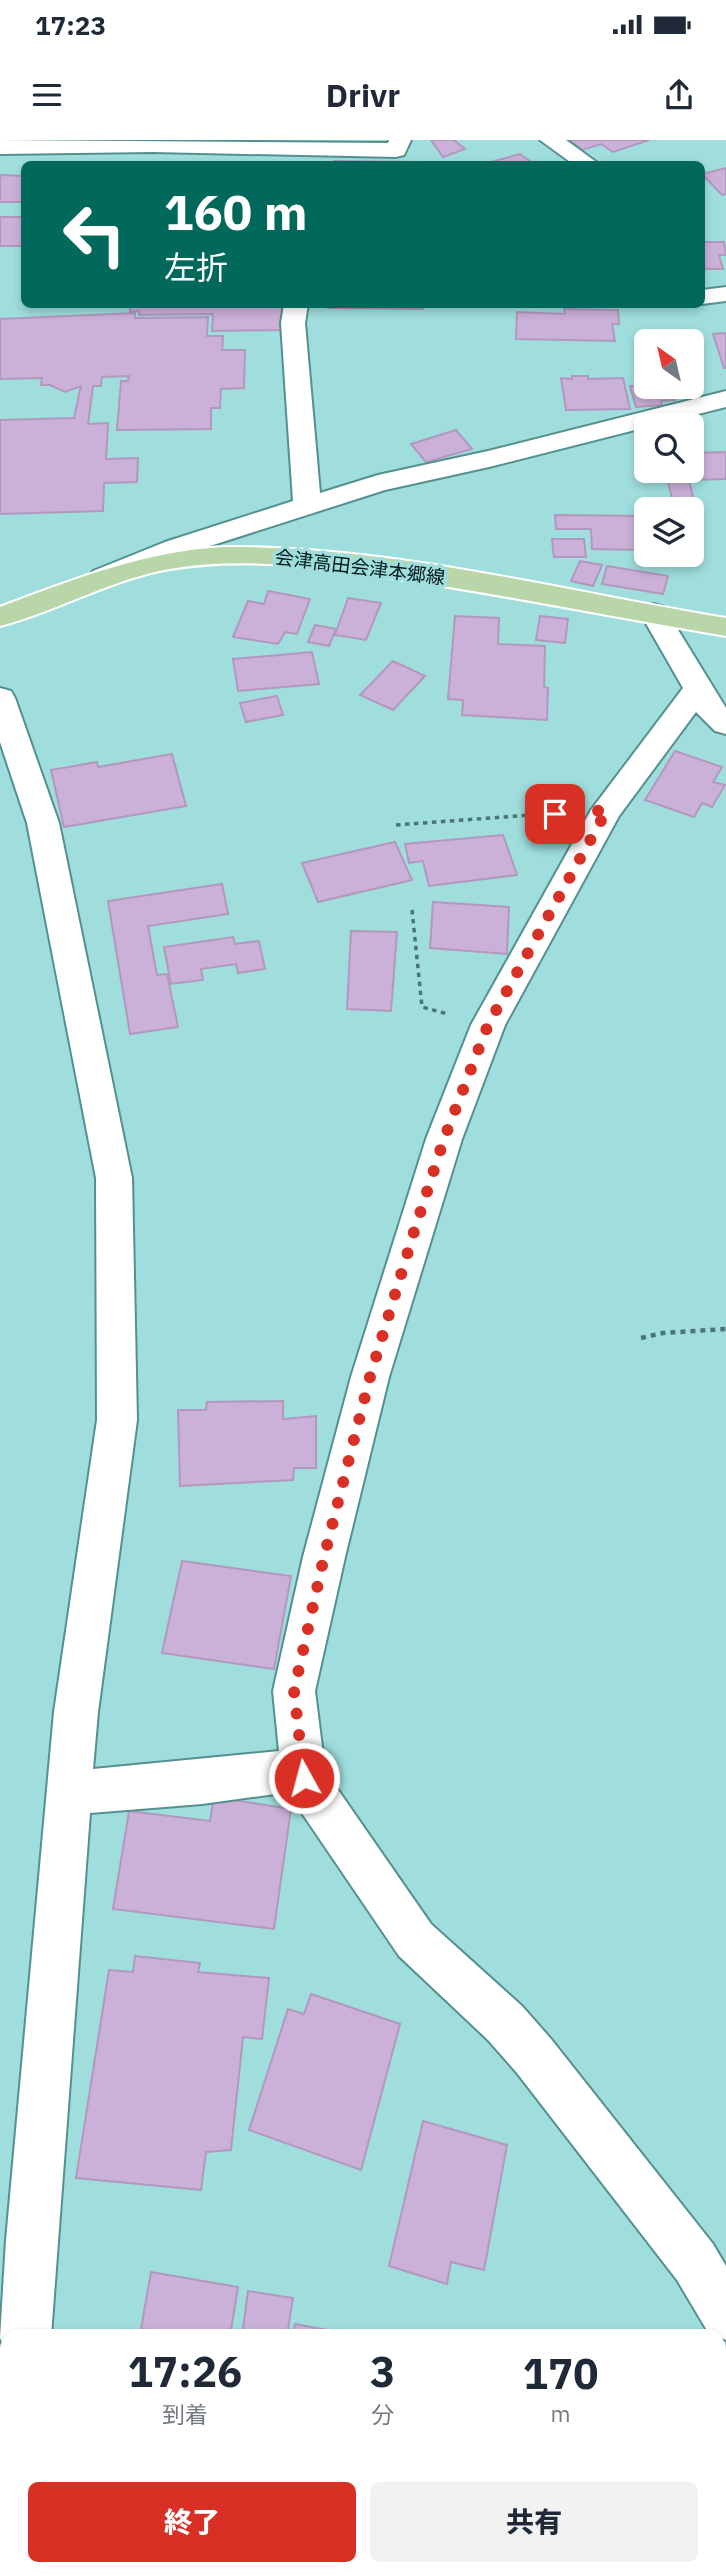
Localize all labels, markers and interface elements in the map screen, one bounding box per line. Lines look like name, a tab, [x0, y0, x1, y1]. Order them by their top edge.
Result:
text: 17:23	[35, 8, 106, 42]
text: Drivr	[326, 74, 400, 116]
icon: menu	[28, 76, 66, 114]
icon: share	[660, 76, 698, 114]
text: 160 m	[164, 180, 308, 243]
icon: left	[49, 189, 140, 280]
text: 左折	[164, 246, 228, 288]
north arrow	[634, 329, 704, 399]
map controls	[634, 329, 704, 567]
button: search	[634, 413, 704, 483]
button: layers	[634, 497, 704, 567]
street label: 会津高田会津本郷線	[274, 545, 446, 589]
pin	[525, 784, 585, 844]
icon: arrive	[536, 795, 574, 833]
position arrow	[267, 1741, 341, 1815]
text: 17:26	[128, 2344, 242, 2399]
text: 3	[370, 2344, 395, 2399]
text: 170	[523, 2346, 598, 2401]
text: m	[551, 2398, 571, 2428]
text: 到着	[162, 2399, 208, 2429]
text: 分	[371, 2399, 394, 2429]
button: 終了	[28, 2482, 356, 2562]
button: 共有	[370, 2482, 698, 2562]

